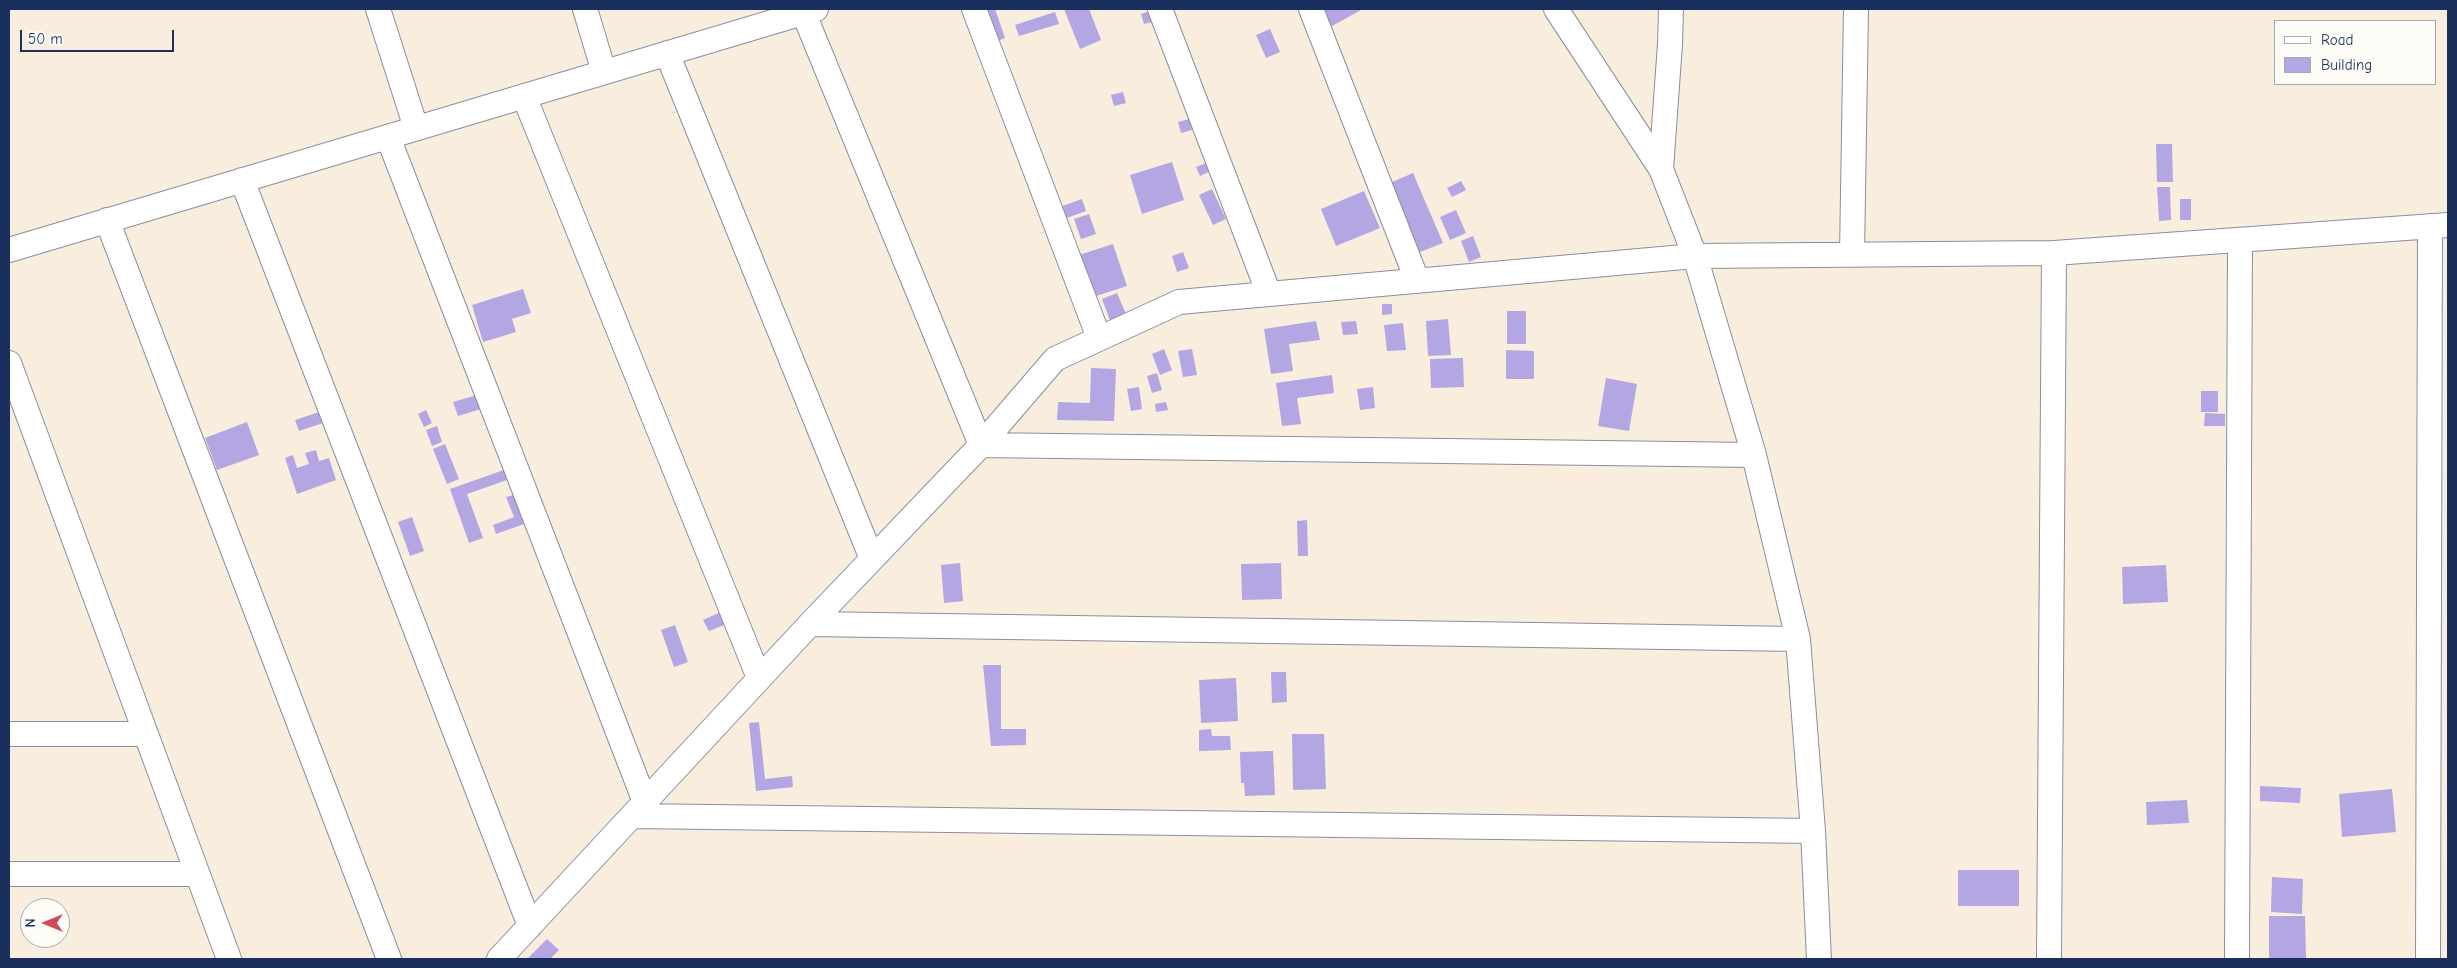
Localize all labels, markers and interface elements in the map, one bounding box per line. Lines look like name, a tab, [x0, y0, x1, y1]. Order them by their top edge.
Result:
scale bar	[22, 20, 176, 52]
legend	[2274, 20, 2437, 85]
text: 50 m	[28, 30, 63, 48]
text: Road	[2321, 31, 2353, 49]
text: Building	[2321, 56, 2372, 74]
north arrow	[20, 898, 70, 948]
text: N	[22, 918, 39, 928]

